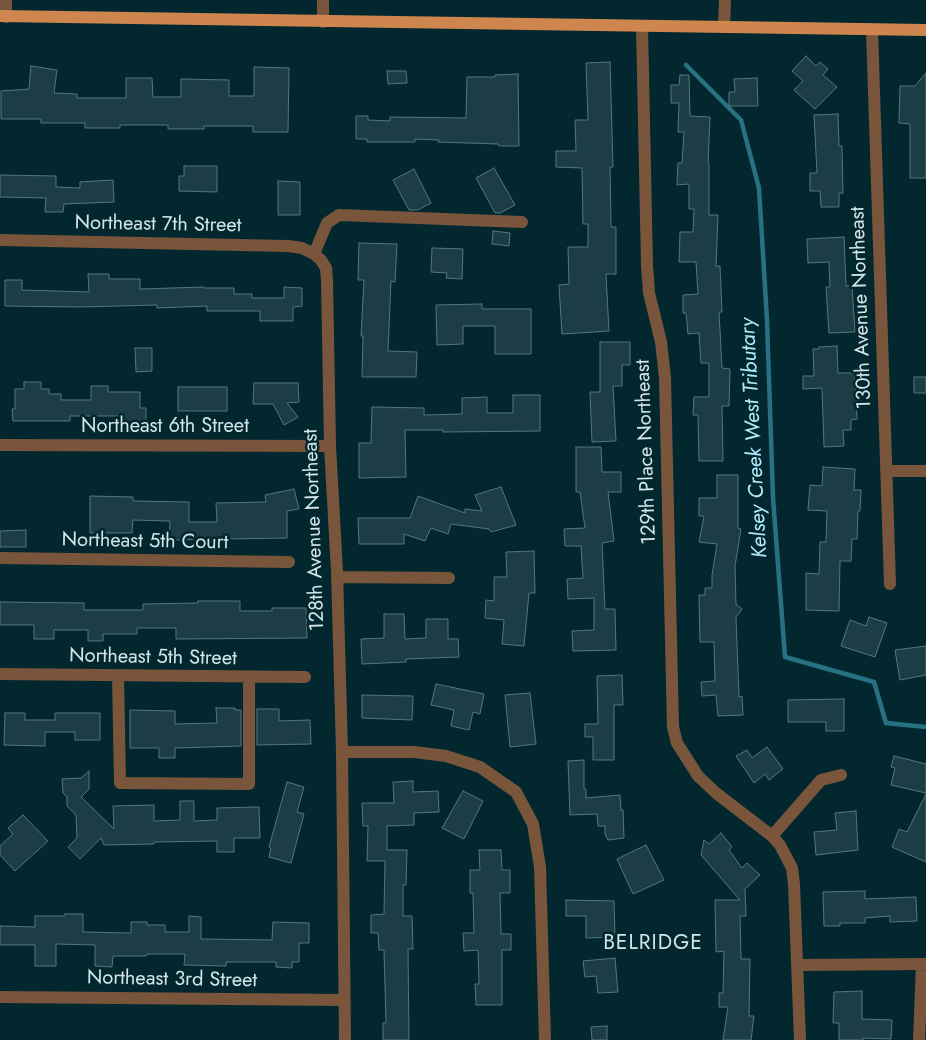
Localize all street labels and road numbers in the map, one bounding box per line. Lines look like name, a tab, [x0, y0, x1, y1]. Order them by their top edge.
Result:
street label: 130th Avenue Northeast	[846, 206, 878, 410]
street label: Northeast 7th Street	[74, 212, 242, 238]
street label: 129th Place Northeast	[632, 359, 662, 545]
street label: Northeast 6th Street	[81, 415, 249, 439]
street label: 128th Avenue Northeast	[299, 429, 331, 631]
street label: Northeast 5th Court	[61, 529, 229, 555]
street label: Northeast 5th Street	[69, 645, 237, 671]
street label: Northeast 3rd Street	[87, 967, 257, 993]

